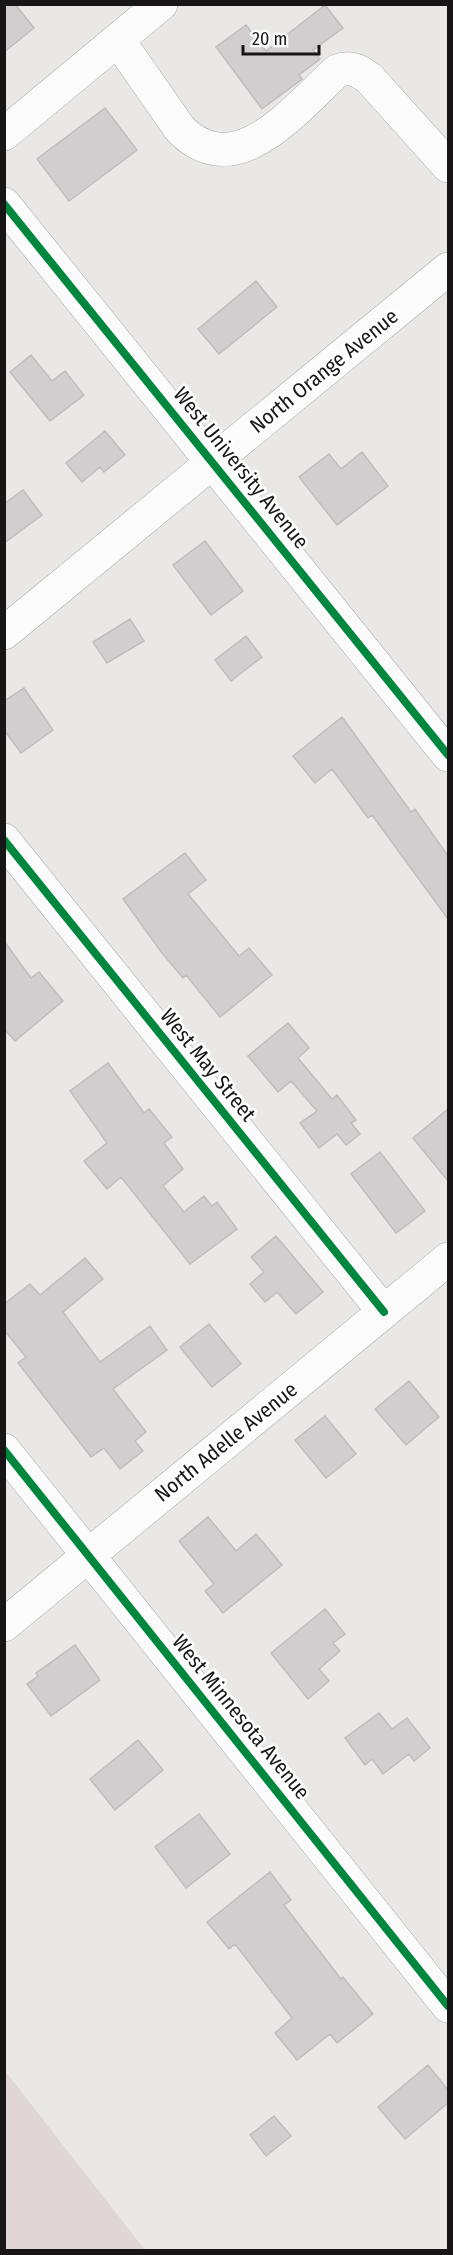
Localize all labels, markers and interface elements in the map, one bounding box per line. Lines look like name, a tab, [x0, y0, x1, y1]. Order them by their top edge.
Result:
scale bar	[243, 18, 320, 56]
text: 20 m	[252, 28, 287, 50]
street label: North Orange Avenue	[245, 303, 403, 439]
street label: West University Avenue	[168, 382, 314, 554]
street label: West May Street	[155, 1003, 261, 1127]
street label: North Adelle Avenue	[149, 1376, 303, 1508]
street label: West Minnesota Avenue	[167, 1629, 315, 1805]

